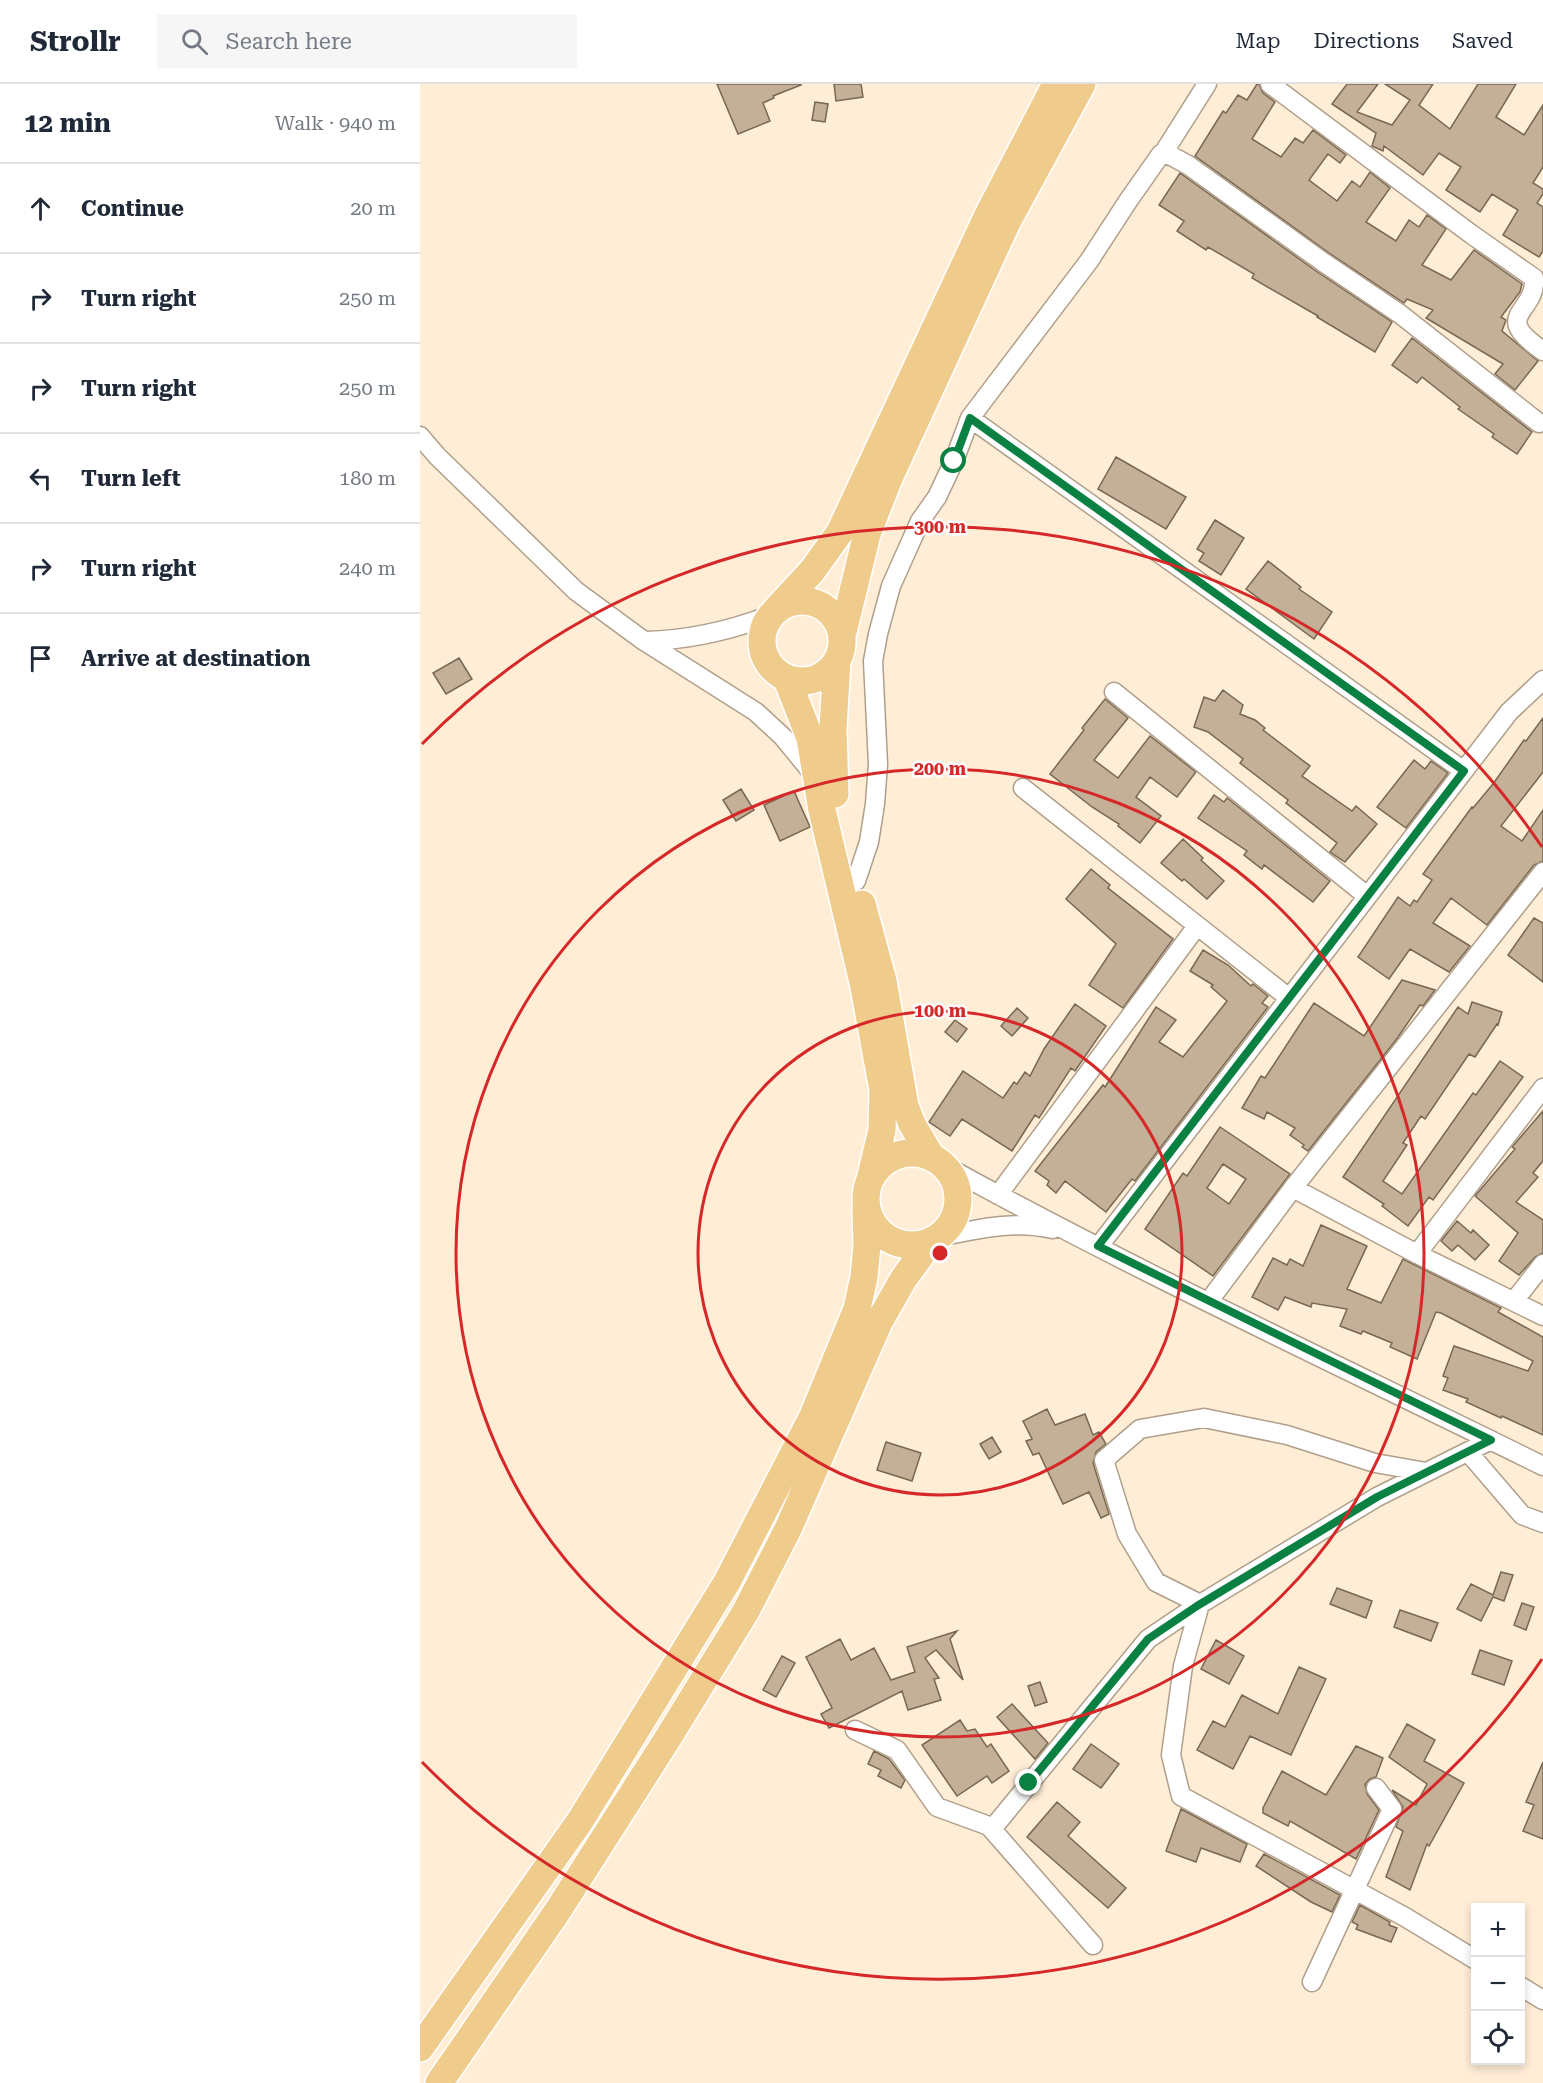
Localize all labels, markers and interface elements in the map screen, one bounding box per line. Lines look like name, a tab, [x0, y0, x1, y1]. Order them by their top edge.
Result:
search box	[157, 14, 577, 68]
text: Strollr	[30, 25, 121, 58]
icon: search	[178, 25, 211, 58]
text: Search here	[226, 29, 352, 54]
text: Map	[1236, 29, 1280, 53]
text: Directions	[1313, 29, 1419, 53]
text: Saved	[1452, 29, 1513, 53]
text: 12 min	[24, 108, 111, 138]
text: Walk · 940 m	[275, 111, 396, 135]
icon: ahead	[24, 192, 57, 225]
text: Continue	[81, 196, 184, 221]
text: 20 m	[350, 196, 396, 220]
icon: right	[24, 282, 57, 315]
text: Turn right	[81, 286, 196, 311]
text: 250 m	[339, 286, 396, 310]
icon: right	[24, 372, 57, 405]
text: Turn right	[81, 376, 196, 401]
text: 250 m	[339, 376, 396, 400]
route start	[940, 447, 966, 473]
icon: left	[24, 462, 57, 495]
text: Turn left	[81, 466, 181, 491]
text: 180 m	[339, 466, 396, 490]
text: 300 m	[914, 516, 967, 537]
icon: right	[24, 552, 57, 585]
text: Turn right	[81, 556, 196, 581]
text: 240 m	[339, 556, 396, 580]
icon: arrive	[24, 642, 57, 675]
text: Arrive at destination	[81, 646, 310, 671]
text: 200 m	[914, 758, 967, 779]
text: 100 m	[914, 1000, 967, 1021]
centre of rings	[930, 1243, 950, 1263]
route end	[1015, 1769, 1041, 1795]
map controls	[1471, 1903, 1525, 2065]
button: +	[1471, 1903, 1525, 1957]
button: −	[1471, 1957, 1525, 2011]
button: locate	[1471, 2011, 1525, 2065]

